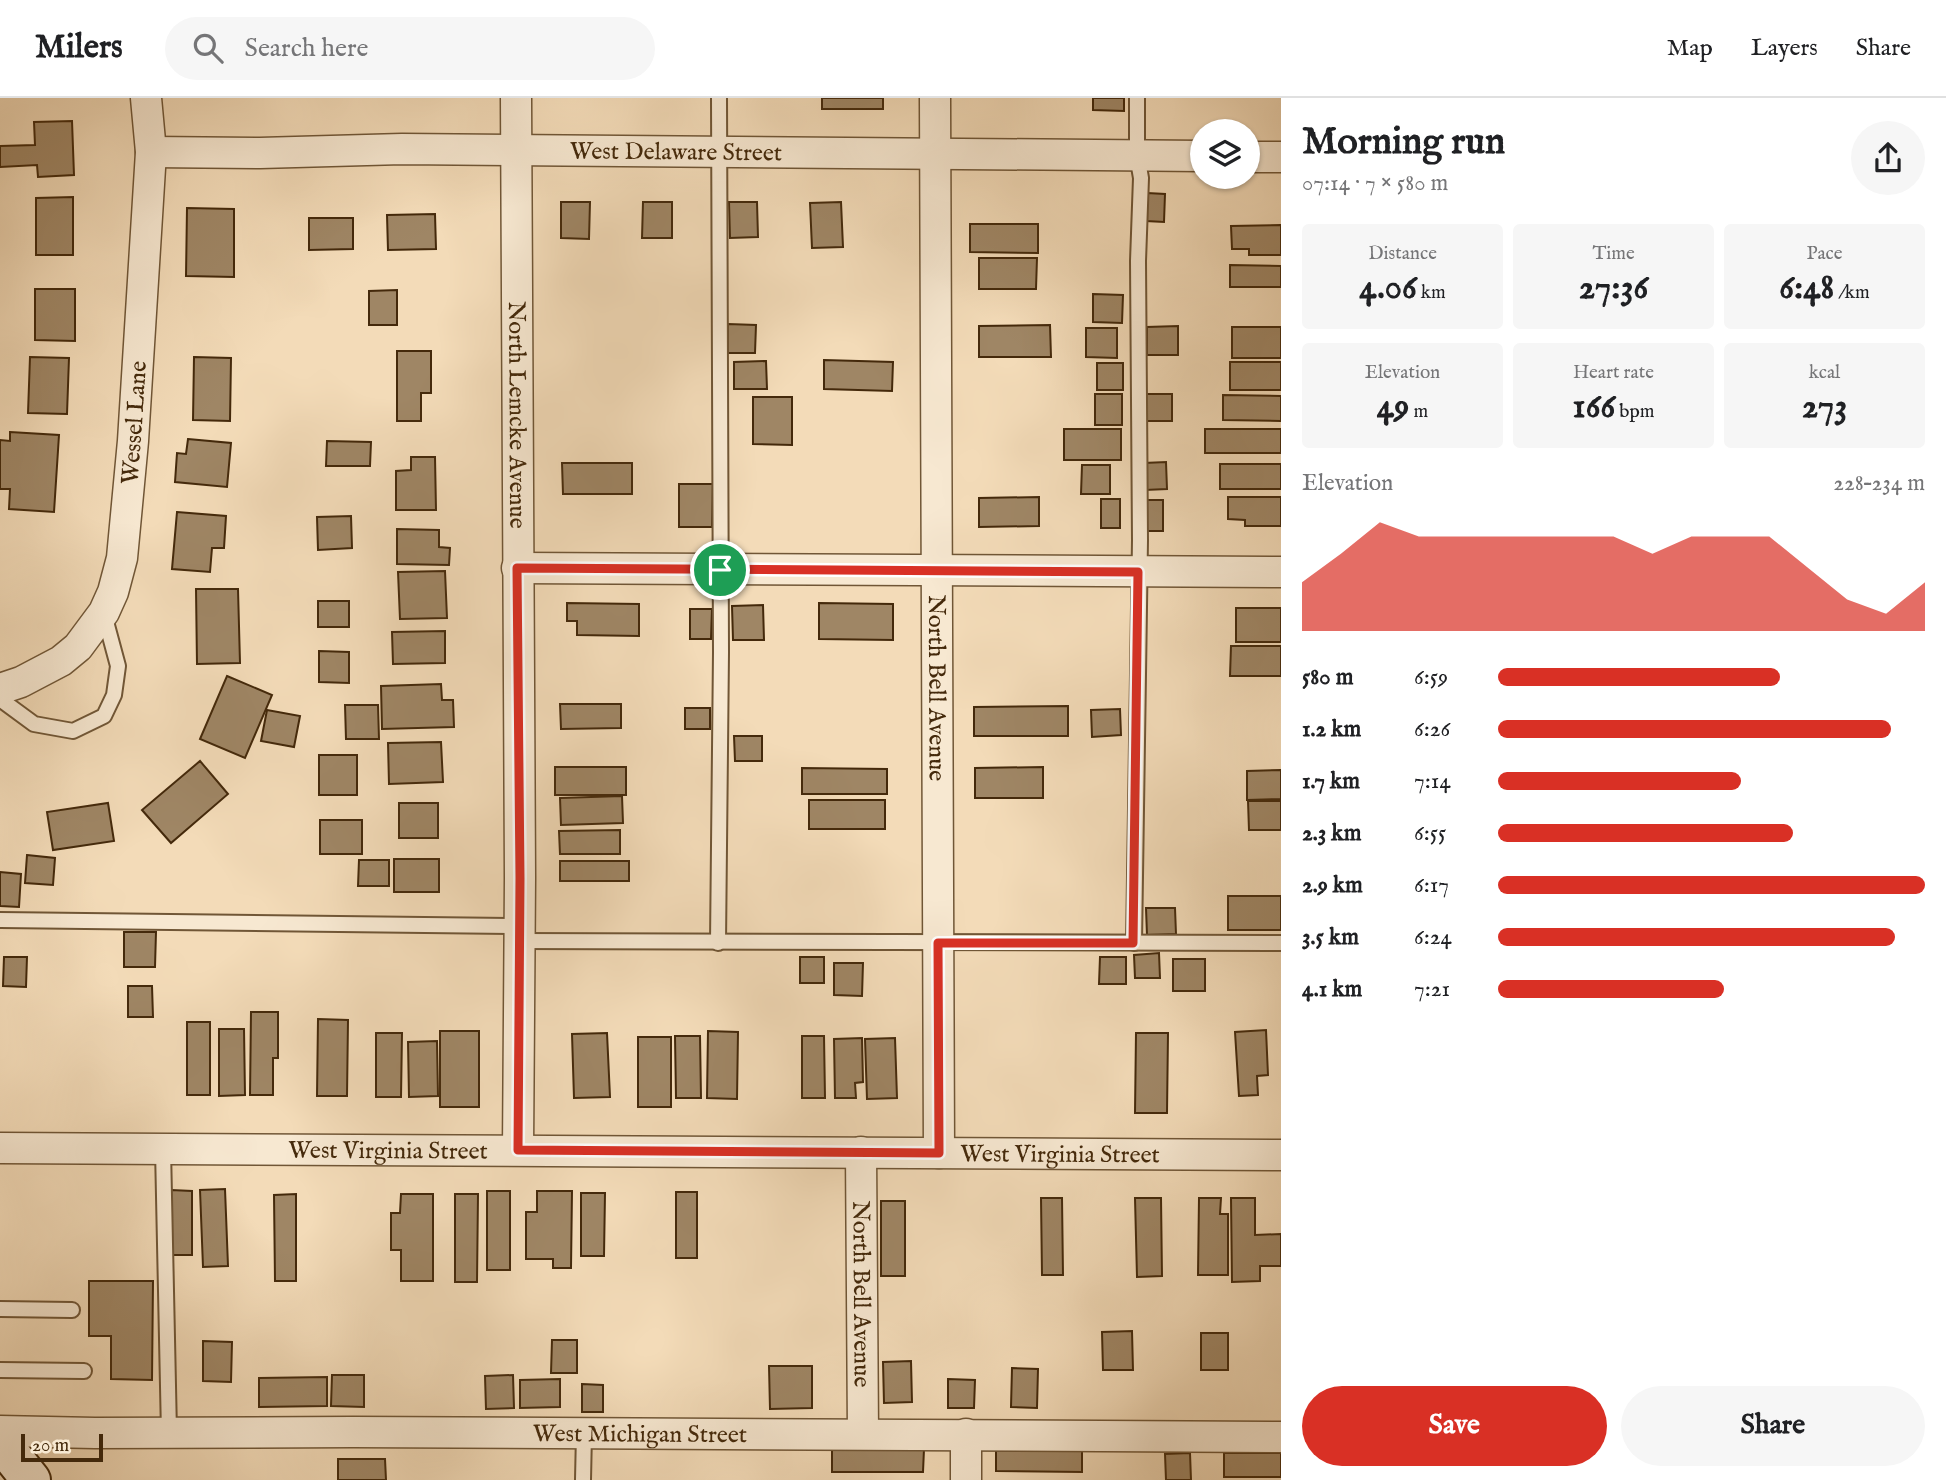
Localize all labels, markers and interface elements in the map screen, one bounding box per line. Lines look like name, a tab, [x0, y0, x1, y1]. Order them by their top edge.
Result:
search box	[165, 17, 655, 80]
text: Milers	[35, 27, 123, 69]
icon: search	[189, 29, 227, 67]
text: Search here	[245, 32, 369, 65]
text: Map	[1667, 33, 1713, 64]
text: Layers	[1751, 33, 1818, 64]
text: Share	[1856, 33, 1911, 64]
map controls	[1190, 119, 1260, 189]
button: layers	[1190, 119, 1260, 189]
text: Morning run	[1302, 119, 1505, 167]
button: share	[1851, 121, 1925, 195]
street label: West Delaware Street	[570, 136, 782, 169]
text: 07:14 · 7 × 580 m	[1302, 169, 1448, 198]
text: Distance	[1368, 242, 1437, 266]
text: Time	[1592, 242, 1635, 266]
text: Pace	[1807, 242, 1842, 266]
text: 4.06	[1359, 266, 1417, 311]
text: 27:36	[1579, 266, 1648, 311]
text: 6:48	[1779, 266, 1834, 311]
text: km	[1417, 281, 1446, 305]
text: /km	[1834, 281, 1870, 305]
street label: North Lemcke Avenue	[500, 301, 532, 529]
street label: Wessel Lane	[115, 360, 155, 486]
text: Elevation	[1365, 361, 1440, 385]
text: Heart rate	[1573, 361, 1654, 385]
text: kcal	[1809, 361, 1840, 385]
text: 49	[1377, 385, 1409, 430]
text: 166	[1573, 385, 1615, 430]
text: 273	[1802, 385, 1847, 430]
text: m	[1409, 400, 1428, 424]
text: bpm	[1615, 400, 1654, 424]
text: Elevation	[1302, 469, 1393, 498]
text: 228–234 m	[1833, 469, 1925, 498]
pin	[690, 540, 750, 600]
icon: arrive	[701, 551, 739, 589]
street label: North Bell Avenue	[920, 595, 952, 781]
text: 580 m	[1302, 663, 1353, 692]
text: 6:59	[1414, 663, 1448, 692]
text: 1.2 km	[1302, 715, 1361, 744]
text: 6:26	[1414, 715, 1450, 744]
text: 1.7 km	[1302, 767, 1360, 796]
text: 7:14	[1414, 767, 1451, 796]
text: 2.3 km	[1302, 819, 1361, 848]
text: 6:55	[1414, 819, 1446, 848]
text: 2.9 km	[1302, 871, 1363, 900]
text: 6:17	[1414, 871, 1449, 900]
text: 3.5 km	[1302, 923, 1359, 952]
text: 6:24	[1414, 923, 1452, 952]
text: 4.1 km	[1302, 975, 1362, 1004]
text: 7:21	[1414, 975, 1450, 1004]
street label: West Virginia Street	[288, 1136, 488, 1168]
street label: West Virginia Street	[960, 1139, 1160, 1171]
street label: North Bell Avenue	[844, 1201, 877, 1387]
button: Save	[1302, 1386, 1607, 1466]
button: Share	[1621, 1386, 1925, 1466]
street label: West Michigan Street	[533, 1419, 747, 1451]
scale bar	[21, 1431, 103, 1463]
text: 20 m	[32, 1434, 69, 1458]

